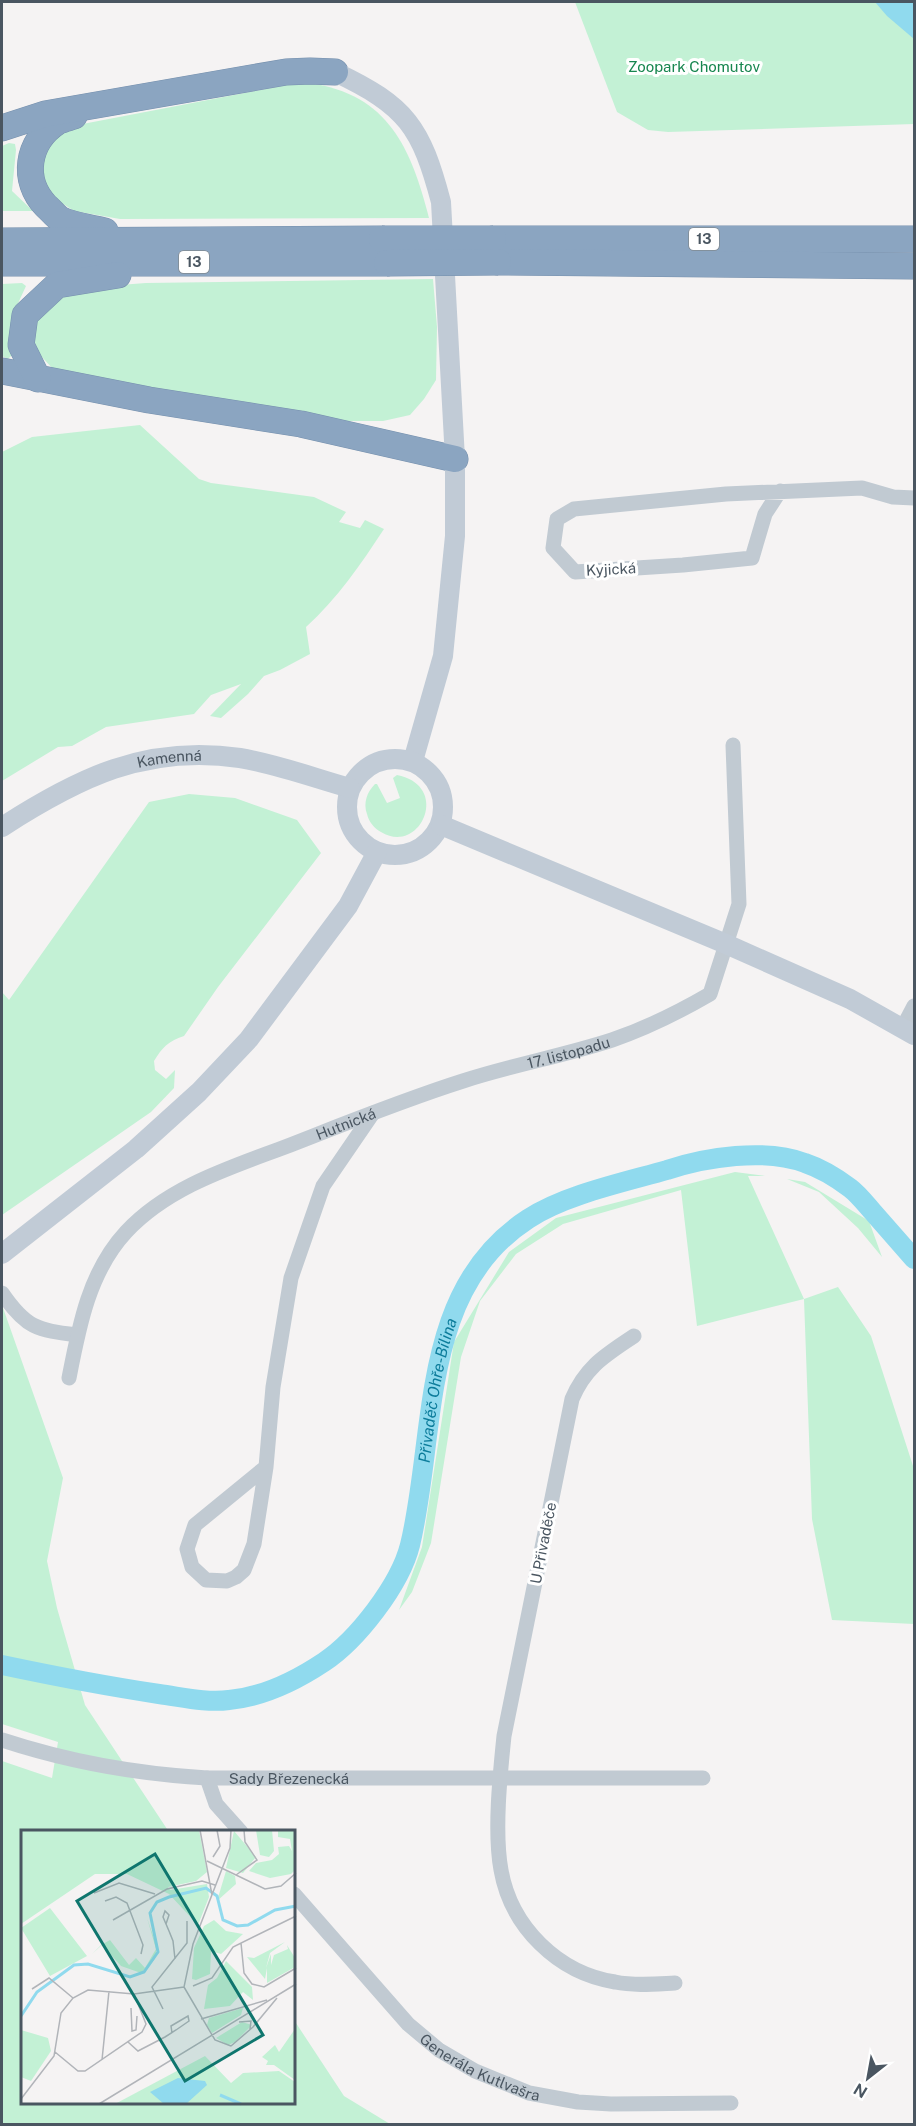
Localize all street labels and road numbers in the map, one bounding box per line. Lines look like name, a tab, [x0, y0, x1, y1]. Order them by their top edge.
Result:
road number: 13	[689, 228, 719, 250]
road number: 13	[179, 251, 209, 273]
street label: Kyjická	[586, 559, 636, 579]
street label: Kamenná	[135, 746, 202, 771]
street label: 17. listopadu	[525, 1033, 612, 1071]
street label: Hutnická	[313, 1104, 378, 1143]
street label: U Přivaděče	[527, 1501, 559, 1585]
street label: Sady Březenecká	[229, 1770, 349, 1787]
street label: Generála Kutlvašra	[417, 2030, 541, 2103]

